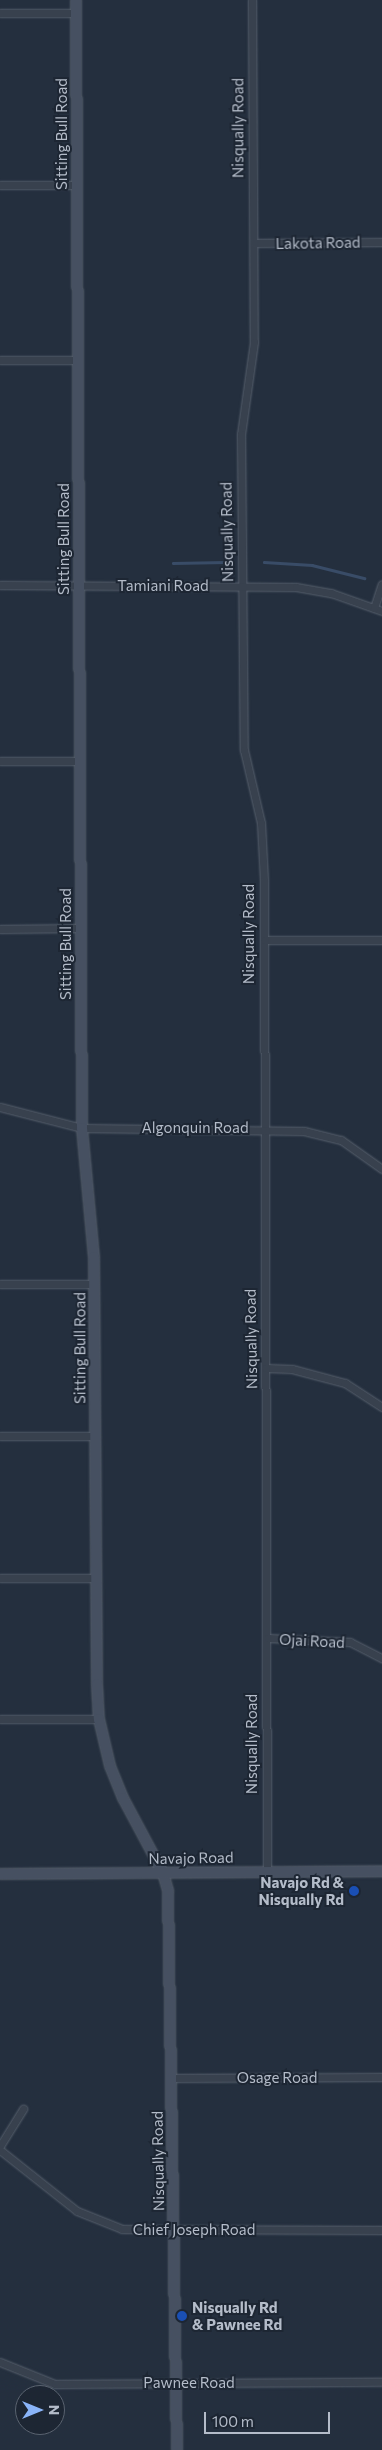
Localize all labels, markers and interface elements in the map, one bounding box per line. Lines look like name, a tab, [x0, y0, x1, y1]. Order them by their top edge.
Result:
street label: Sitting Bull Road	[53, 78, 71, 190]
street label: Nisqually Road	[229, 78, 247, 178]
street label: Lakota Road	[275, 233, 361, 253]
street label: Nisqually Road	[217, 482, 237, 582]
street label: Sitting Bull Road	[55, 483, 73, 595]
street label: Tamiani Road	[117, 577, 209, 595]
street label: Nisqually Road	[240, 884, 258, 984]
street label: Sitting Bull Road	[57, 888, 75, 1000]
street label: Algonquin Road	[141, 1119, 249, 1137]
street label: Nisqually Road	[241, 1289, 261, 1389]
street label: Sitting Bull Road	[71, 1292, 89, 1404]
street label: Ojai Road	[279, 1630, 345, 1652]
street label: Nisqually Road	[243, 1694, 261, 1794]
street label: Navajo Road	[148, 1848, 234, 1868]
place label: Navajo Rd & Nisqually Rd	[258, 1873, 344, 1908]
marker: Navajo Rd & Nisqually Rd	[348, 1885, 360, 1897]
street label: Osage Road	[237, 2069, 317, 2087]
street label: Nisqually Road	[148, 2111, 168, 2211]
street label: Chief Joseph Road	[133, 2221, 255, 2239]
place label: Nisqually Rd & Pawnee Rd	[192, 2298, 282, 2333]
marker: Nisqually Rd & Pawnee Rd	[176, 2310, 188, 2322]
street label: Pawnee Road	[143, 2374, 235, 2392]
north arrow	[15, 2385, 65, 2435]
scale bar	[207, 2402, 333, 2434]
text: N	[46, 2405, 63, 2415]
text: 100 m	[212, 2412, 254, 2430]

